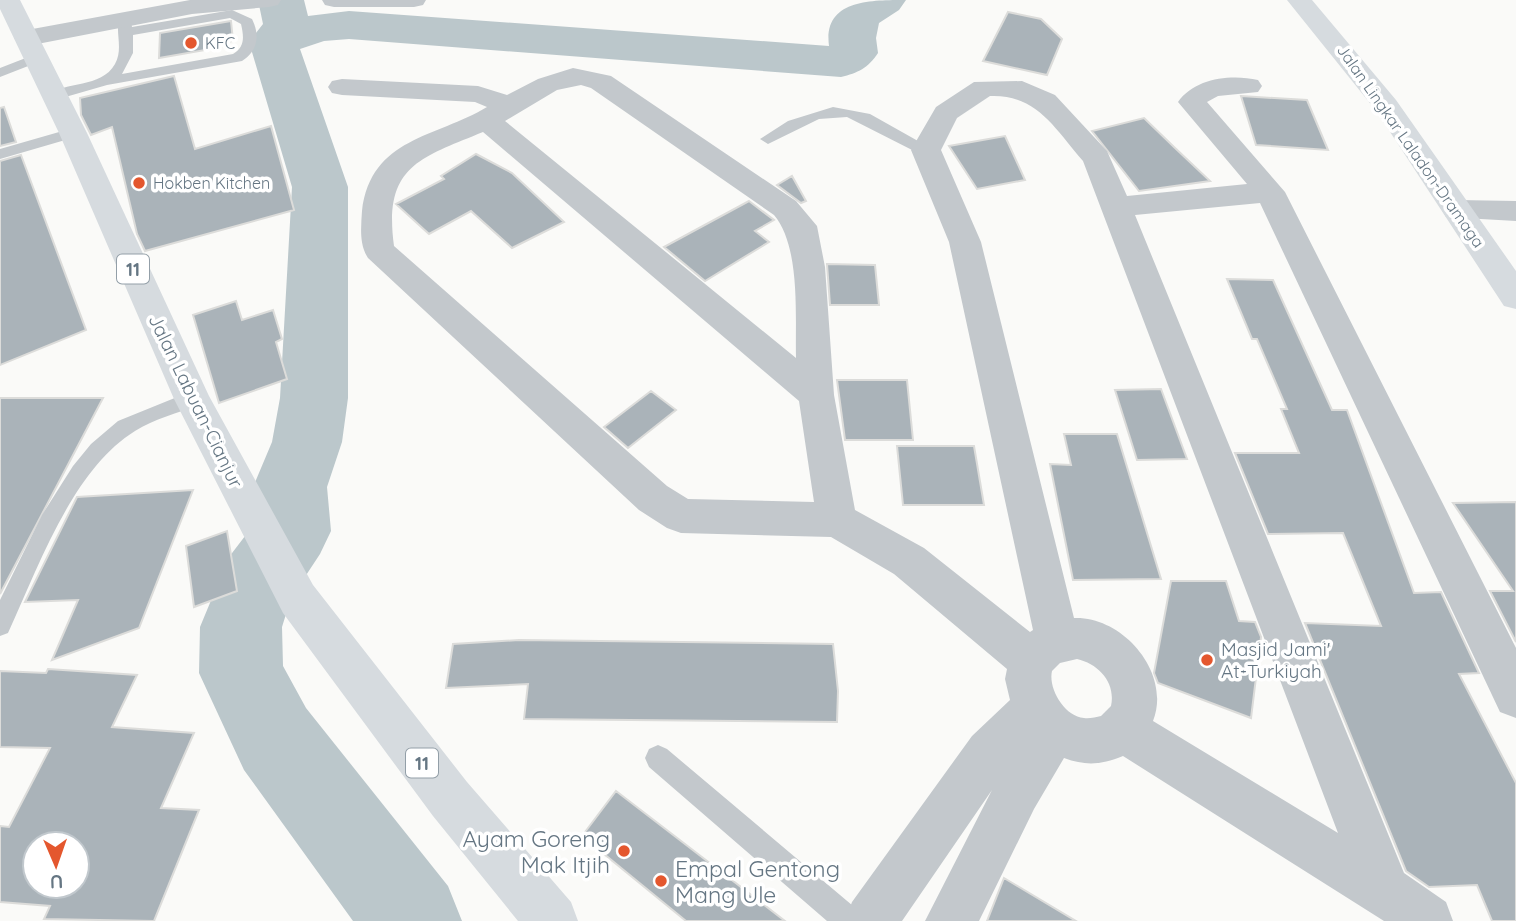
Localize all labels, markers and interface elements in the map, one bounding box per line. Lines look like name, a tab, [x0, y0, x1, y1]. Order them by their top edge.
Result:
place label: KFC	[205, 33, 235, 53]
marker: KFC	[183, 35, 199, 51]
street label: Jalan Lingkar Laladon-Dramaga	[1333, 41, 1489, 251]
place label: Hokben Kitchen	[153, 173, 270, 193]
marker: Hokben Kitchen	[131, 175, 147, 191]
road number: 11	[117, 255, 149, 284]
street label: Jalan Labuan-Cianjur	[143, 310, 249, 492]
place label: Masjid Jami' At-Turkiyah	[1221, 637, 1330, 683]
marker: Masjid Jami' At-Turkiyah	[1199, 652, 1215, 668]
road number: 11	[406, 748, 438, 778]
place label: Ayam Goreng Mak Itjih	[463, 824, 610, 879]
north arrow	[21, 830, 91, 900]
marker: Ayam Goreng Mak Itjih	[616, 843, 632, 859]
place label: Empal Gentong Mang Ule	[675, 854, 840, 909]
text: U	[49, 870, 64, 894]
marker: Empal Gentong Mang Ule	[653, 873, 669, 889]

